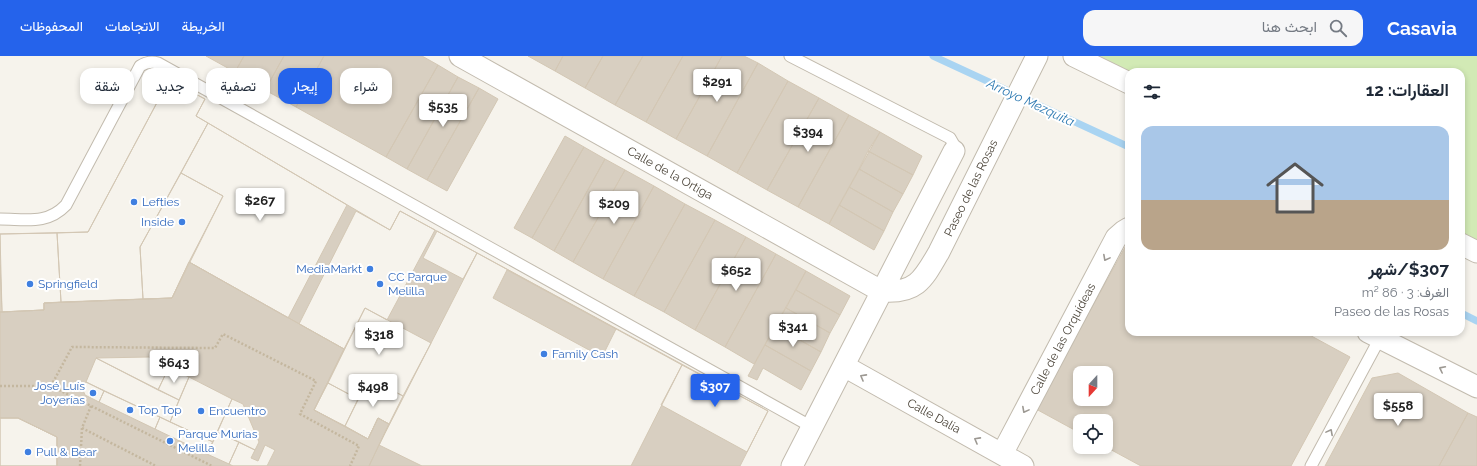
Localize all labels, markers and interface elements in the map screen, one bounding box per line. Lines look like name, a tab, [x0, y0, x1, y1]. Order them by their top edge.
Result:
search box	[1083, 10, 1363, 46]
icon: search	[1327, 17, 1349, 39]
text: Casavia	[1387, 17, 1457, 39]
text: المحفوظات	[20, 18, 83, 34]
text: الاتجاهات	[105, 18, 159, 34]
text: الخريطة	[181, 18, 225, 34]
text: ابحث هنا	[1262, 18, 1317, 36]
chip: شقة	[80, 68, 134, 104]
chip: جديد	[142, 68, 198, 104]
chip: تصفية	[206, 68, 270, 104]
chip: إيجار	[278, 68, 332, 104]
chip: شراء	[340, 68, 392, 104]
pin: $291	[693, 69, 741, 103]
text: $291	[702, 74, 732, 89]
water label: Arroyo Mezquita	[984, 75, 1077, 129]
text: العقارات: 12	[1366, 80, 1449, 100]
icon: filters	[1141, 81, 1163, 103]
pin: $535	[419, 94, 467, 128]
text: $535	[428, 99, 458, 114]
pin: $394	[784, 119, 832, 153]
text: $394	[793, 124, 823, 139]
street label: Paseo de las Rosas	[941, 137, 1001, 239]
street label: Calle de la Ortiga	[625, 144, 715, 202]
icon: home	[1259, 152, 1331, 224]
pin: $267	[236, 188, 284, 222]
pin: $209	[590, 191, 638, 225]
text: $267	[245, 193, 275, 208]
place label: Lefties	[142, 195, 179, 209]
text: $209	[598, 196, 630, 211]
marker: Lefties	[129, 197, 139, 207]
place label: Inside	[141, 215, 174, 229]
marker: Inside	[177, 217, 187, 227]
one-way arrow	[1103, 254, 1110, 261]
pin: $652	[712, 258, 760, 292]
text: $307/شهر	[1368, 259, 1449, 279]
place label: MediaMarkt	[296, 262, 362, 276]
text: $652	[721, 263, 751, 278]
marker: MediaMarkt	[365, 264, 375, 274]
place label: CC Parque Melilla	[388, 270, 447, 298]
place label: Springfield	[38, 277, 98, 291]
marker: Springfield	[25, 279, 35, 289]
marker: CC Parque Melilla	[375, 279, 385, 289]
street label: Calle de las Orquídeas	[1028, 281, 1099, 397]
text: الغرف: 3 · 86 m²	[1362, 285, 1449, 300]
text: Paseo de las Rosas	[1334, 304, 1449, 319]
pin: $341	[769, 314, 817, 348]
text: $341	[778, 319, 808, 334]
pin: $318	[355, 322, 403, 356]
text: $318	[364, 327, 394, 342]
place label: Family Cash	[552, 347, 618, 361]
marker: Family Cash	[539, 349, 549, 359]
pin: $643	[150, 350, 198, 384]
text: $643	[159, 355, 189, 370]
north arrow	[1073, 366, 1113, 406]
map controls	[1073, 366, 1113, 454]
one-way arrow	[1439, 367, 1447, 374]
pin: $498	[349, 374, 397, 408]
pin: $307	[691, 374, 739, 408]
one-way arrow	[860, 374, 867, 381]
place label: José Luís Joyerías	[34, 379, 85, 407]
text: $498	[357, 379, 389, 394]
text: $307	[700, 379, 730, 394]
marker: José Luís Joyerías	[88, 388, 98, 398]
pin: $558	[1374, 393, 1422, 427]
street label: Calle Dalia	[905, 396, 963, 436]
text: $558	[1383, 398, 1413, 413]
place label: Top Top	[138, 403, 182, 417]
place label: Encuentro	[209, 404, 266, 418]
marker: Top Top	[125, 405, 135, 415]
marker: Encuentro	[196, 406, 206, 416]
one-way arrow	[1022, 406, 1030, 413]
button: locate	[1073, 414, 1113, 454]
place label: Parque Murias Melilla	[178, 427, 258, 455]
one-way arrow	[1325, 428, 1333, 436]
marker: Parque Murias Melilla	[165, 436, 175, 446]
one-way arrow	[974, 438, 981, 445]
place label: Pull & Bear	[36, 445, 97, 459]
marker: Pull & Bear	[23, 447, 33, 457]

